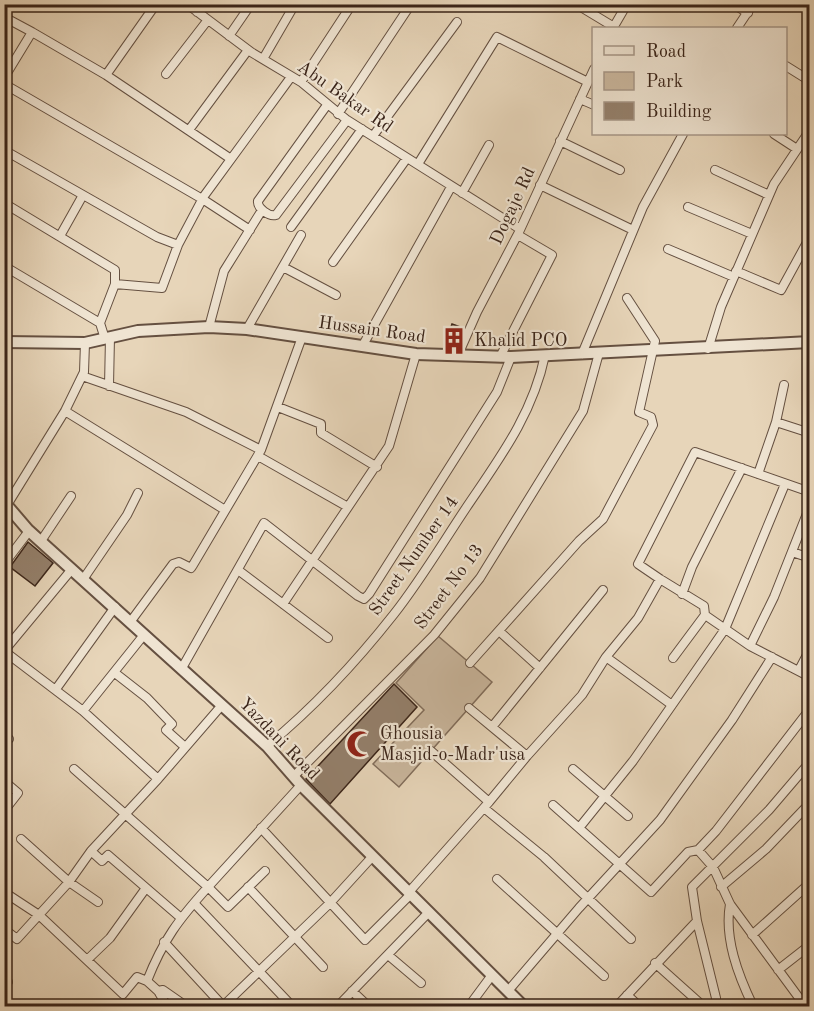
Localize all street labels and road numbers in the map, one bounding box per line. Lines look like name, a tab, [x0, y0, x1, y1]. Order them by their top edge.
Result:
street label: Abu Bakar Rd	[294, 58, 396, 136]
street label: Dogaje Rd	[487, 165, 539, 247]
street label: Hussain Road	[317, 314, 427, 346]
street label: Street Number 14	[366, 493, 462, 619]
street label: Street No 13	[411, 541, 487, 633]
street label: Yazdani Road	[235, 694, 323, 784]

